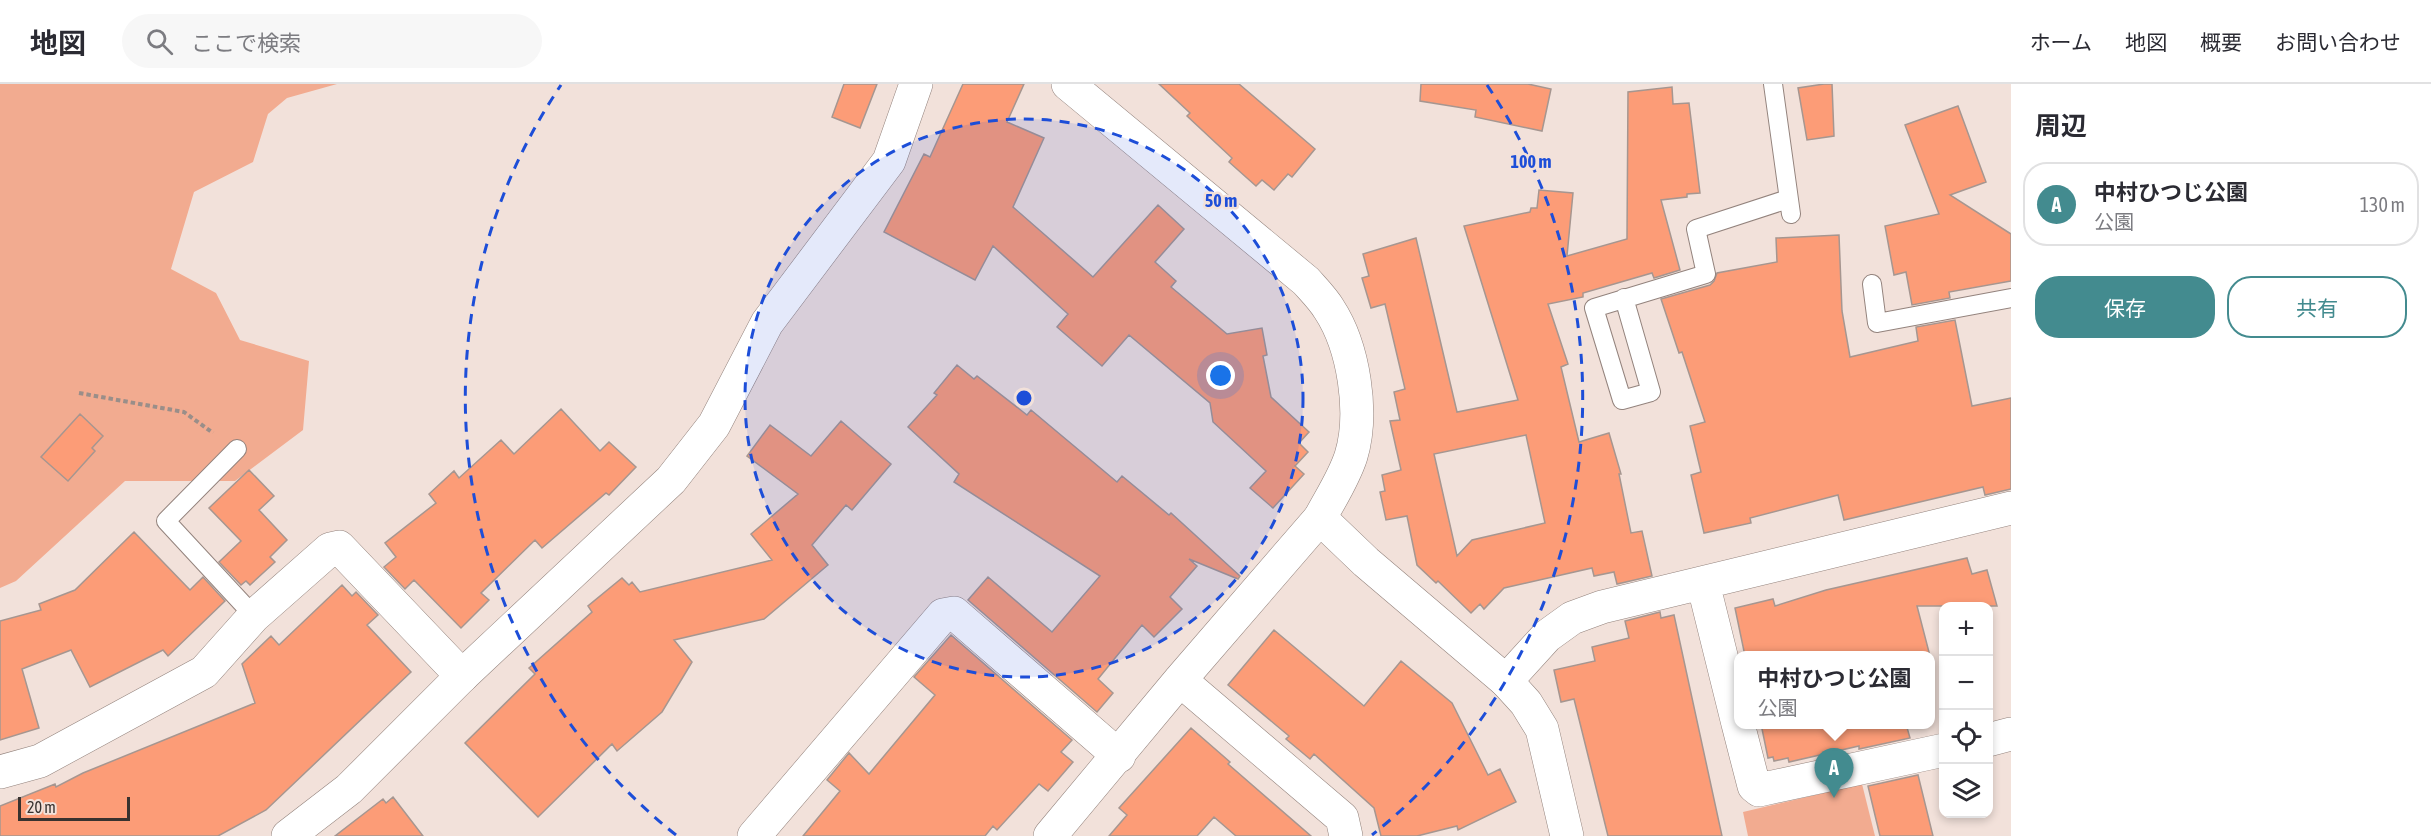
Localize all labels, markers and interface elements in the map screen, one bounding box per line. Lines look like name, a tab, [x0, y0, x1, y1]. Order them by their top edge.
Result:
search box	[122, 14, 542, 68]
icon: search	[143, 25, 176, 58]
text: 地図	[30, 27, 86, 59]
text: ここで検索	[191, 30, 301, 56]
text: ホーム	[2030, 30, 2092, 54]
text: 地図	[2125, 30, 2167, 54]
text: 概要	[2200, 30, 2242, 54]
text: お問い合わせ	[2275, 30, 2401, 54]
text: 周辺	[2035, 111, 2087, 141]
text: 100 m	[1511, 151, 1551, 172]
text: 中村ひつじ公園	[2094, 179, 2248, 205]
text: 50 m	[1205, 190, 1237, 211]
text: A	[2052, 193, 2061, 216]
text: 130 m	[2360, 193, 2405, 216]
text: 公園	[2094, 210, 2134, 233]
button: 保存	[2035, 276, 2215, 338]
button: 共有	[2227, 276, 2407, 338]
your location	[1206, 361, 1235, 390]
centre of rings	[1014, 388, 1034, 408]
map controls	[1939, 602, 1993, 818]
button: +	[1939, 602, 1993, 656]
popup	[1734, 651, 1935, 729]
button: −	[1939, 656, 1993, 710]
text: 中村ひつじ公園	[1757, 665, 1912, 691]
text: 公園	[1757, 696, 1797, 719]
button: locate	[1939, 710, 1993, 764]
pin: A	[1814, 748, 1854, 798]
button: layers	[1939, 764, 1993, 818]
scale bar	[18, 794, 130, 822]
text: 20 m	[27, 798, 56, 816]

